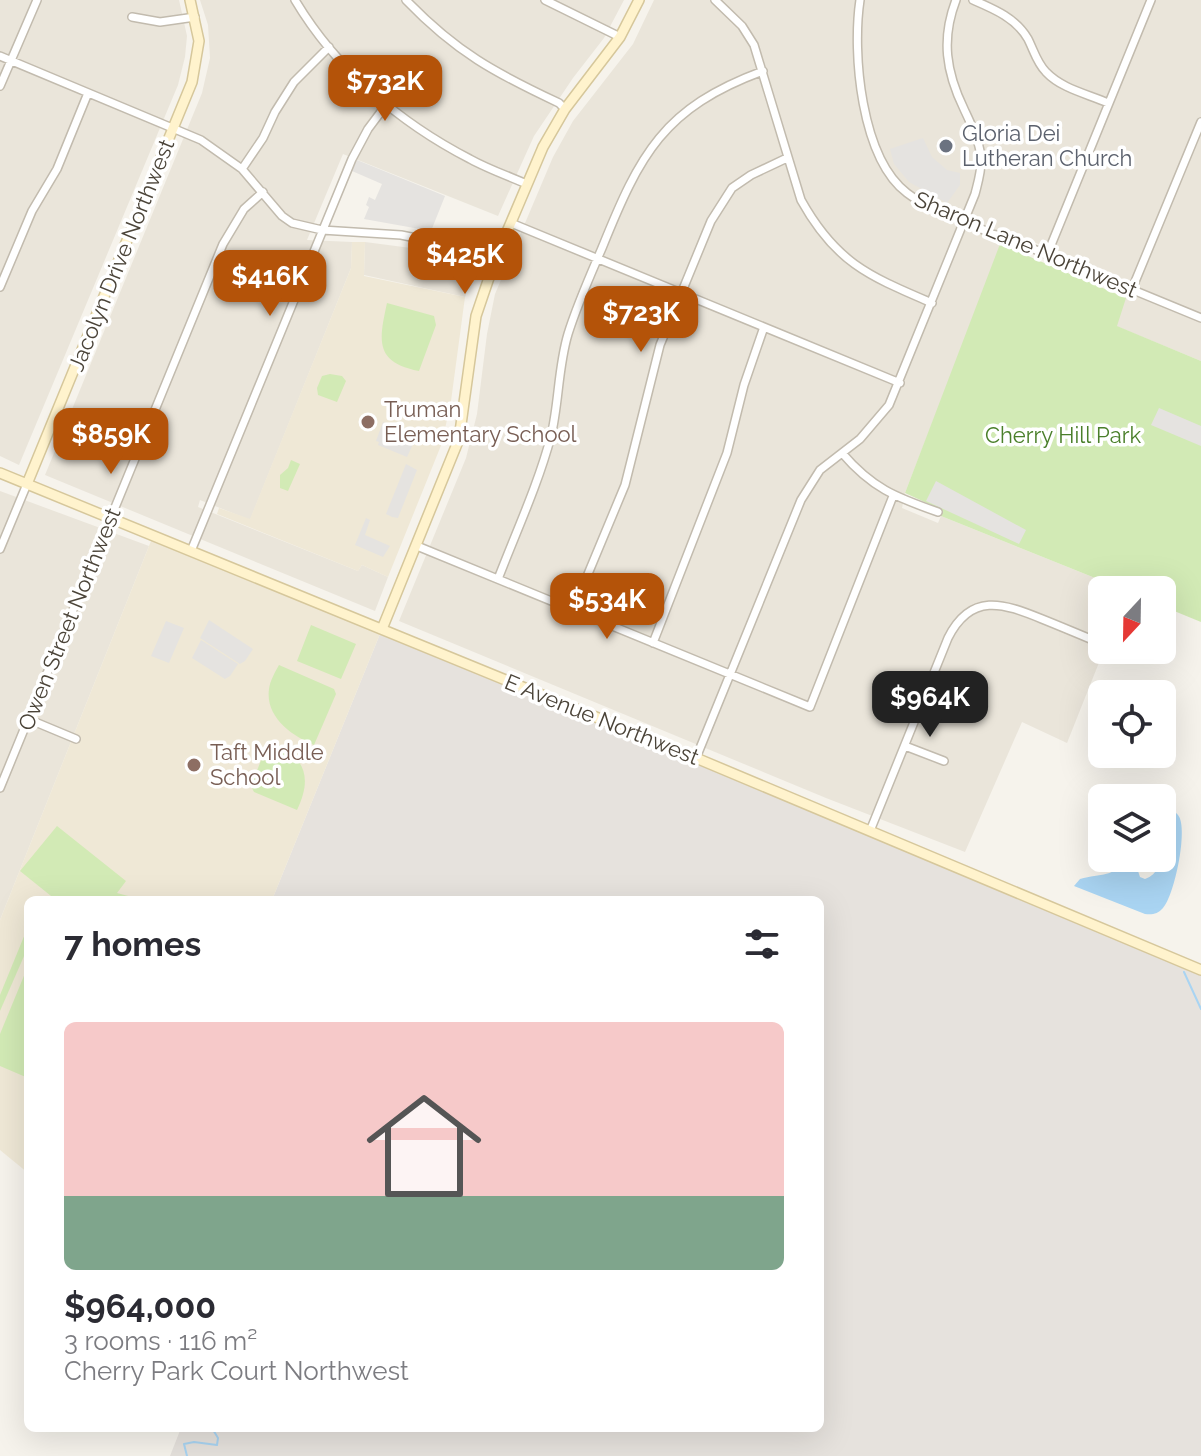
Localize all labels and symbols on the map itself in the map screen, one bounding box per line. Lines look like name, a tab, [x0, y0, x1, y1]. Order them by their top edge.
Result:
pin: $732K	[329, 55, 441, 123]
place label: Gloria Dei Lutheran Church	[962, 120, 1132, 171]
street label: Jacolyn Drive Northwest	[63, 135, 180, 375]
marker: Gloria Dei Lutheran Church	[937, 137, 955, 155]
street label: Sharon Lane Northwest	[911, 185, 1142, 303]
pin: $425K	[409, 228, 521, 296]
pin: $416K	[214, 250, 326, 318]
pin: $723K	[585, 286, 697, 354]
place label: Truman Elementary School	[384, 396, 577, 447]
pin: $859K	[55, 408, 167, 476]
marker: Truman Elementary School	[359, 413, 377, 431]
park label: Cherry Hill Park	[985, 422, 1141, 448]
street label: Owen Street Northwest	[12, 503, 126, 734]
pin: $534K	[551, 573, 663, 641]
north arrow	[1088, 576, 1176, 664]
street label: E Avenue Northwest	[501, 668, 703, 770]
pin: $964K	[874, 671, 986, 739]
place label: Taft Middle School	[210, 739, 324, 790]
marker: Taft Middle School	[185, 756, 203, 774]

